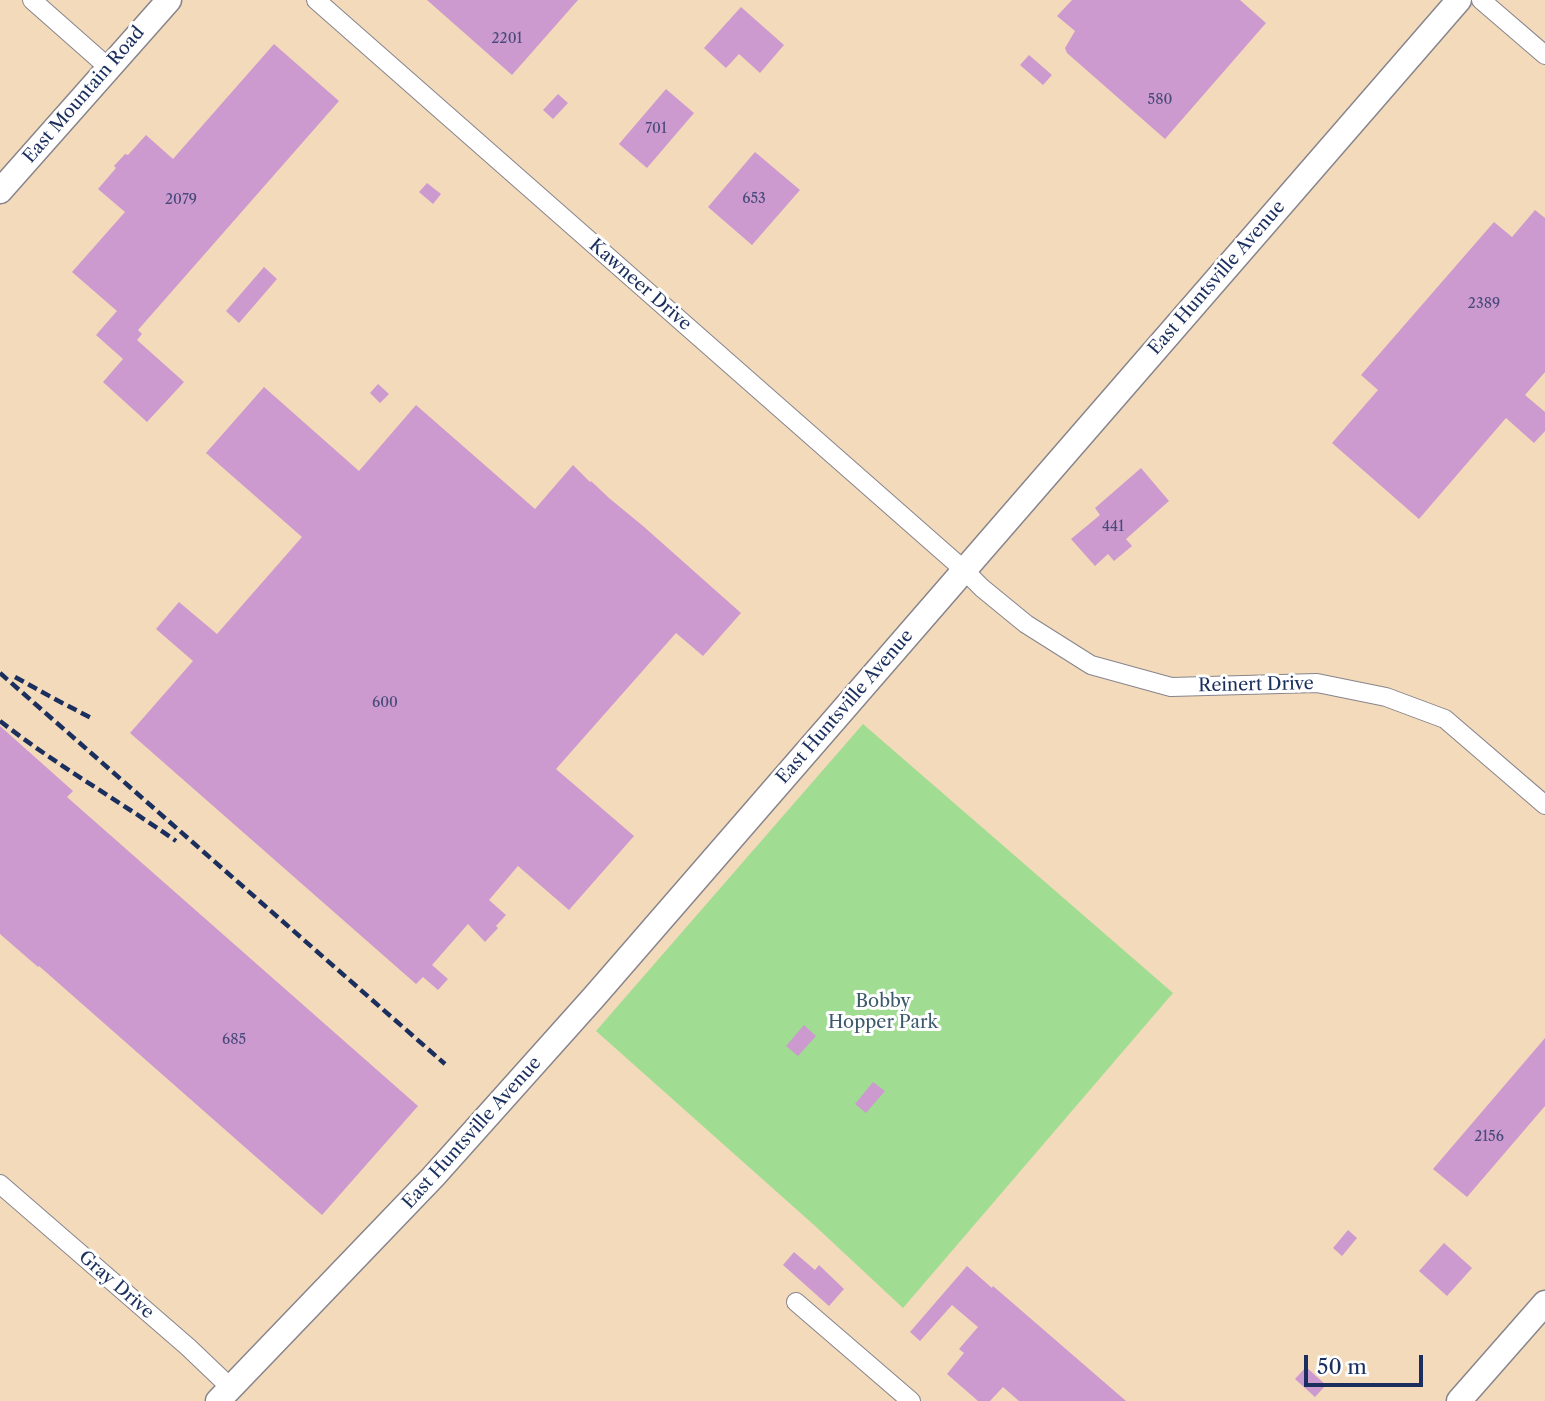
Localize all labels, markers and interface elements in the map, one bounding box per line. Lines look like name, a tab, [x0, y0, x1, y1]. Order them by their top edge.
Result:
street label: East Mountain Road	[19, 22, 149, 168]
house number: 2201	[492, 31, 522, 47]
house number: 580	[1148, 92, 1172, 108]
house number: 701	[645, 121, 667, 137]
house number: 653	[742, 191, 766, 207]
house number: 2079	[165, 192, 197, 208]
street label: East Huntsville Avenue	[1144, 197, 1290, 359]
street label: Kawneer Drive	[584, 235, 696, 335]
house number: 2389	[1468, 296, 1500, 312]
house number: 441	[1102, 519, 1124, 535]
street label: East Huntsville Avenue	[772, 626, 918, 788]
street label: Reinert Drive	[1198, 673, 1314, 697]
house number: 600	[372, 695, 398, 711]
park label: Bobby Hopper Park	[828, 991, 938, 1034]
house number: 685	[222, 1032, 246, 1048]
street label: East Huntsville Avenue	[398, 1053, 546, 1213]
house number: 2156	[1474, 1129, 1504, 1145]
street label: Gray Drive	[74, 1246, 158, 1324]
scale bar	[1307, 1342, 1426, 1386]
text: 50 m	[1317, 1354, 1367, 1379]

